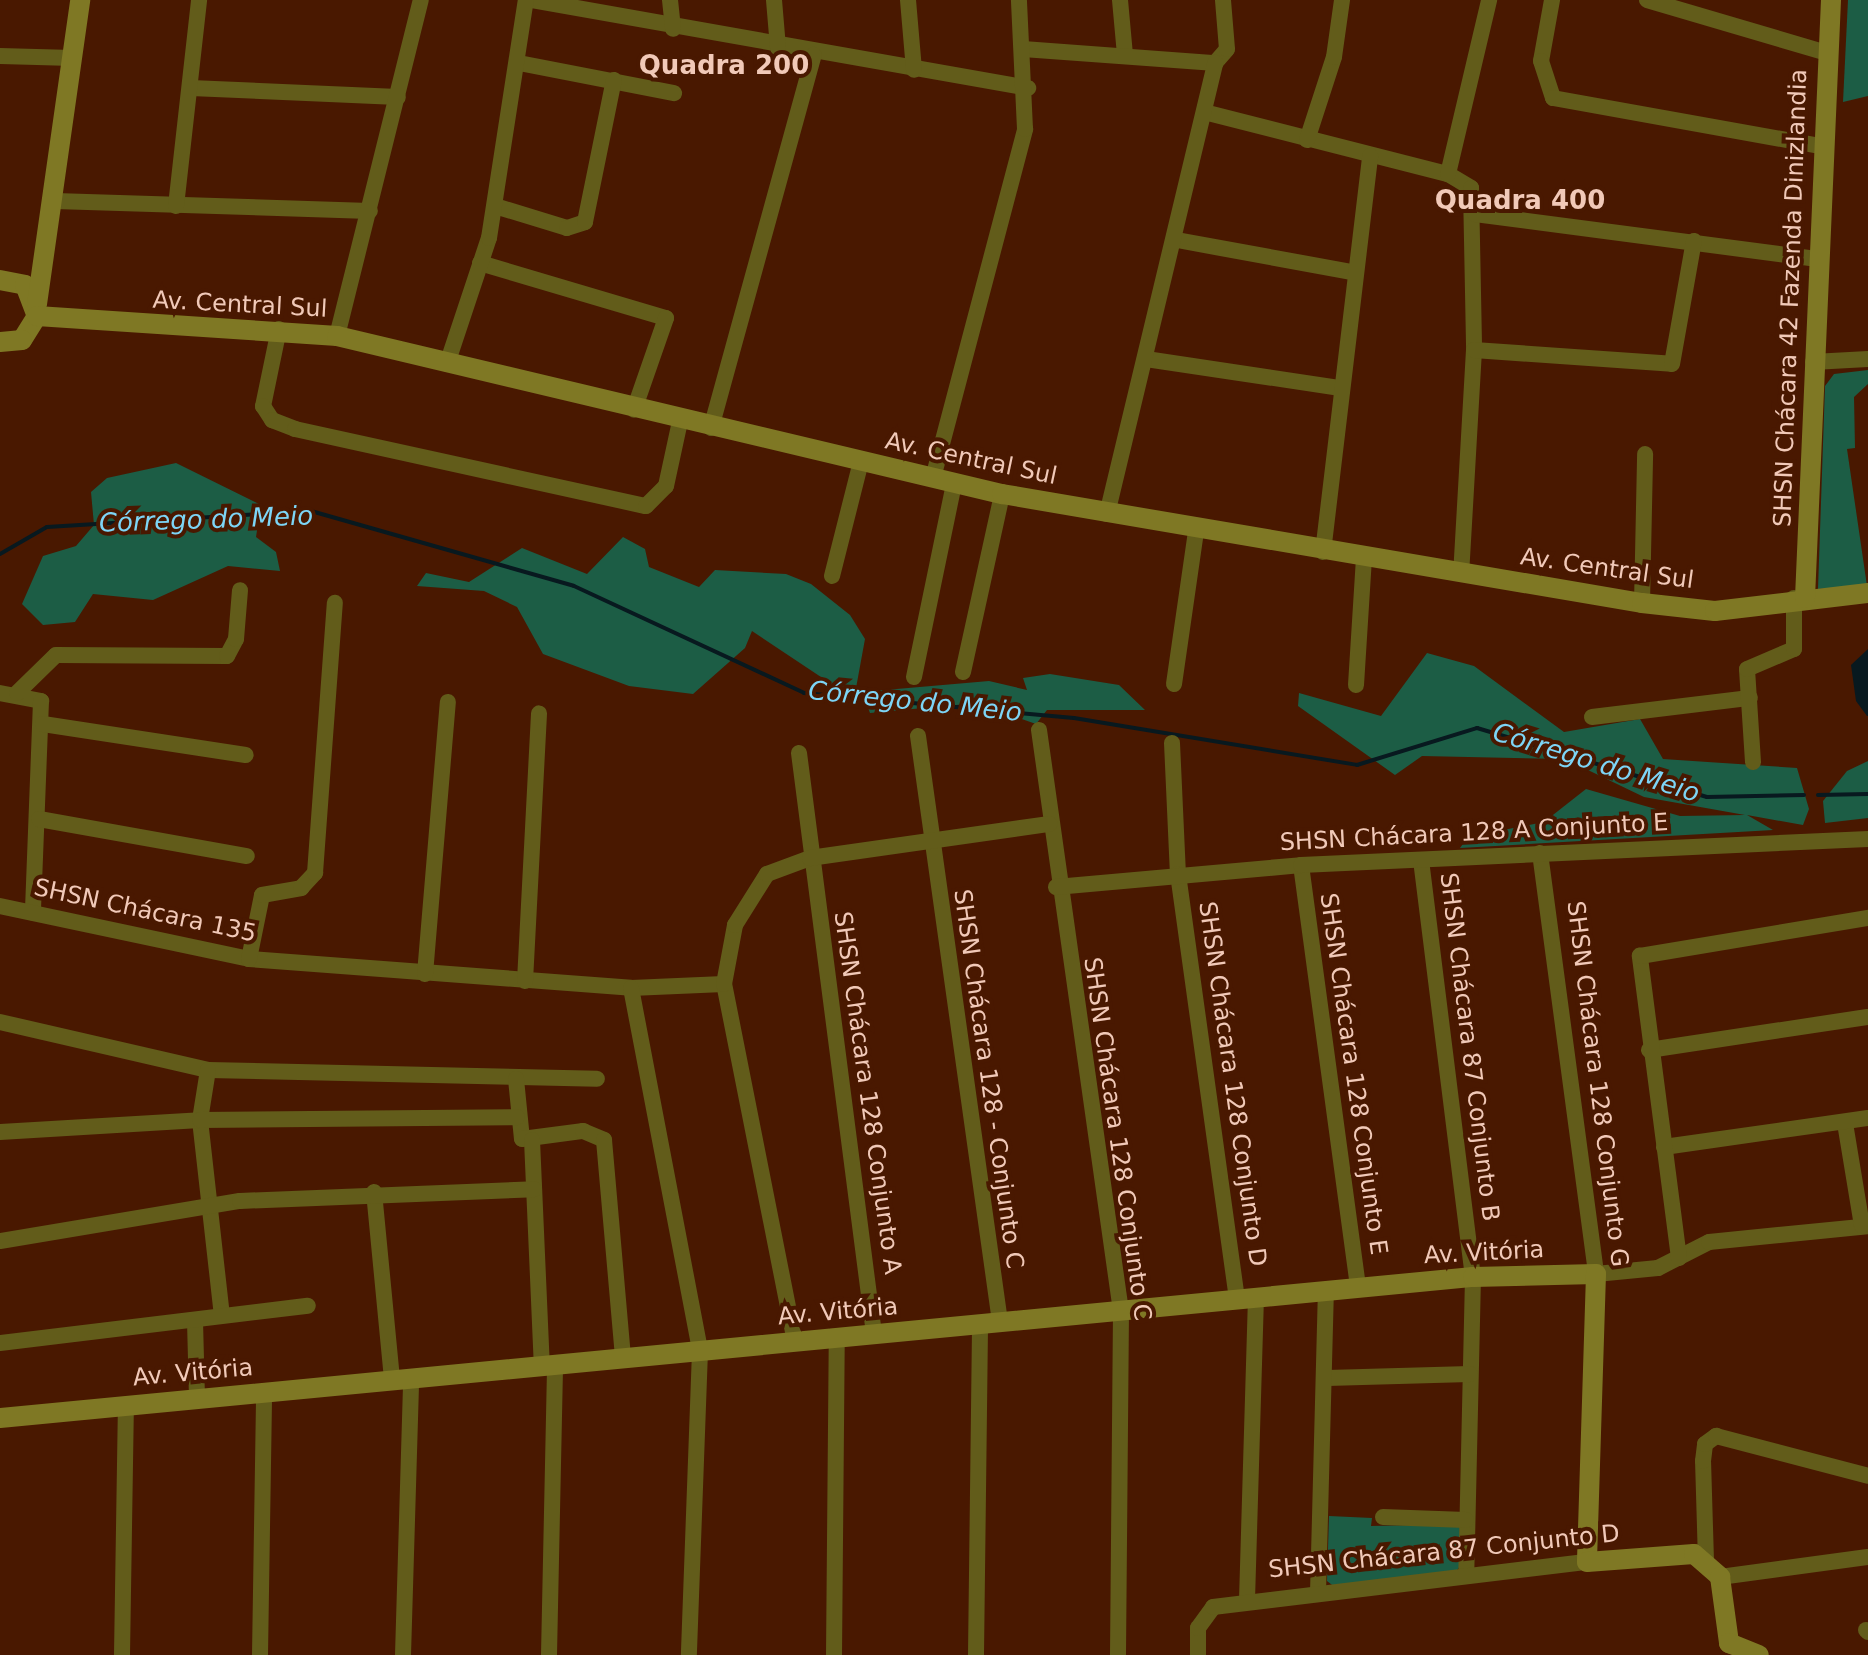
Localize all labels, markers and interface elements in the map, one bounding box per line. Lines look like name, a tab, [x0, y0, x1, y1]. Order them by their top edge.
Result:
district label: Quadra 200	[639, 50, 809, 82]
street label: SHSN Chácara 42 Fazenda Dinizlandia	[1769, 68, 1813, 528]
district label: Quadra 400	[1435, 185, 1605, 217]
street label: Av. Central Sul	[152, 286, 328, 324]
street label: Av. Central Sul	[883, 427, 1059, 491]
water label: Córrego do Meio	[98, 501, 314, 539]
street label: Av. Central Sul	[1518, 543, 1696, 595]
water label: Córrego do Meio	[807, 675, 1023, 729]
water label: Córrego do Meio	[1489, 717, 1703, 809]
street label: SHSN Chácara 128 A Conjunto E	[1279, 808, 1669, 858]
street label: SHSN Chácara 87 Conjunto B	[1433, 871, 1505, 1223]
street label: SHSN Chácara 135	[31, 873, 259, 949]
street label: SHSN Chácara 128 - Conjunto C	[947, 887, 1029, 1271]
street label: SHSN Chácara 128 Conjunto E	[1313, 891, 1393, 1257]
street label: SHSN Chácara 128 Conjunto G	[1560, 899, 1634, 1269]
street label: SHSN Chácara 128 Conjunto D	[1192, 900, 1272, 1268]
street label: SHSN Chácara 128 Conjunto A	[827, 910, 907, 1276]
street label: SHSN Chácara 128 Conjunto C	[1077, 956, 1157, 1322]
street label: Av. Vitória	[1423, 1235, 1545, 1271]
street label: Av. Vitória	[777, 1292, 899, 1332]
street label: Av. Vitória	[132, 1353, 254, 1393]
street label: SHSN Chácara 87 Conjunto D	[1267, 1519, 1621, 1585]

